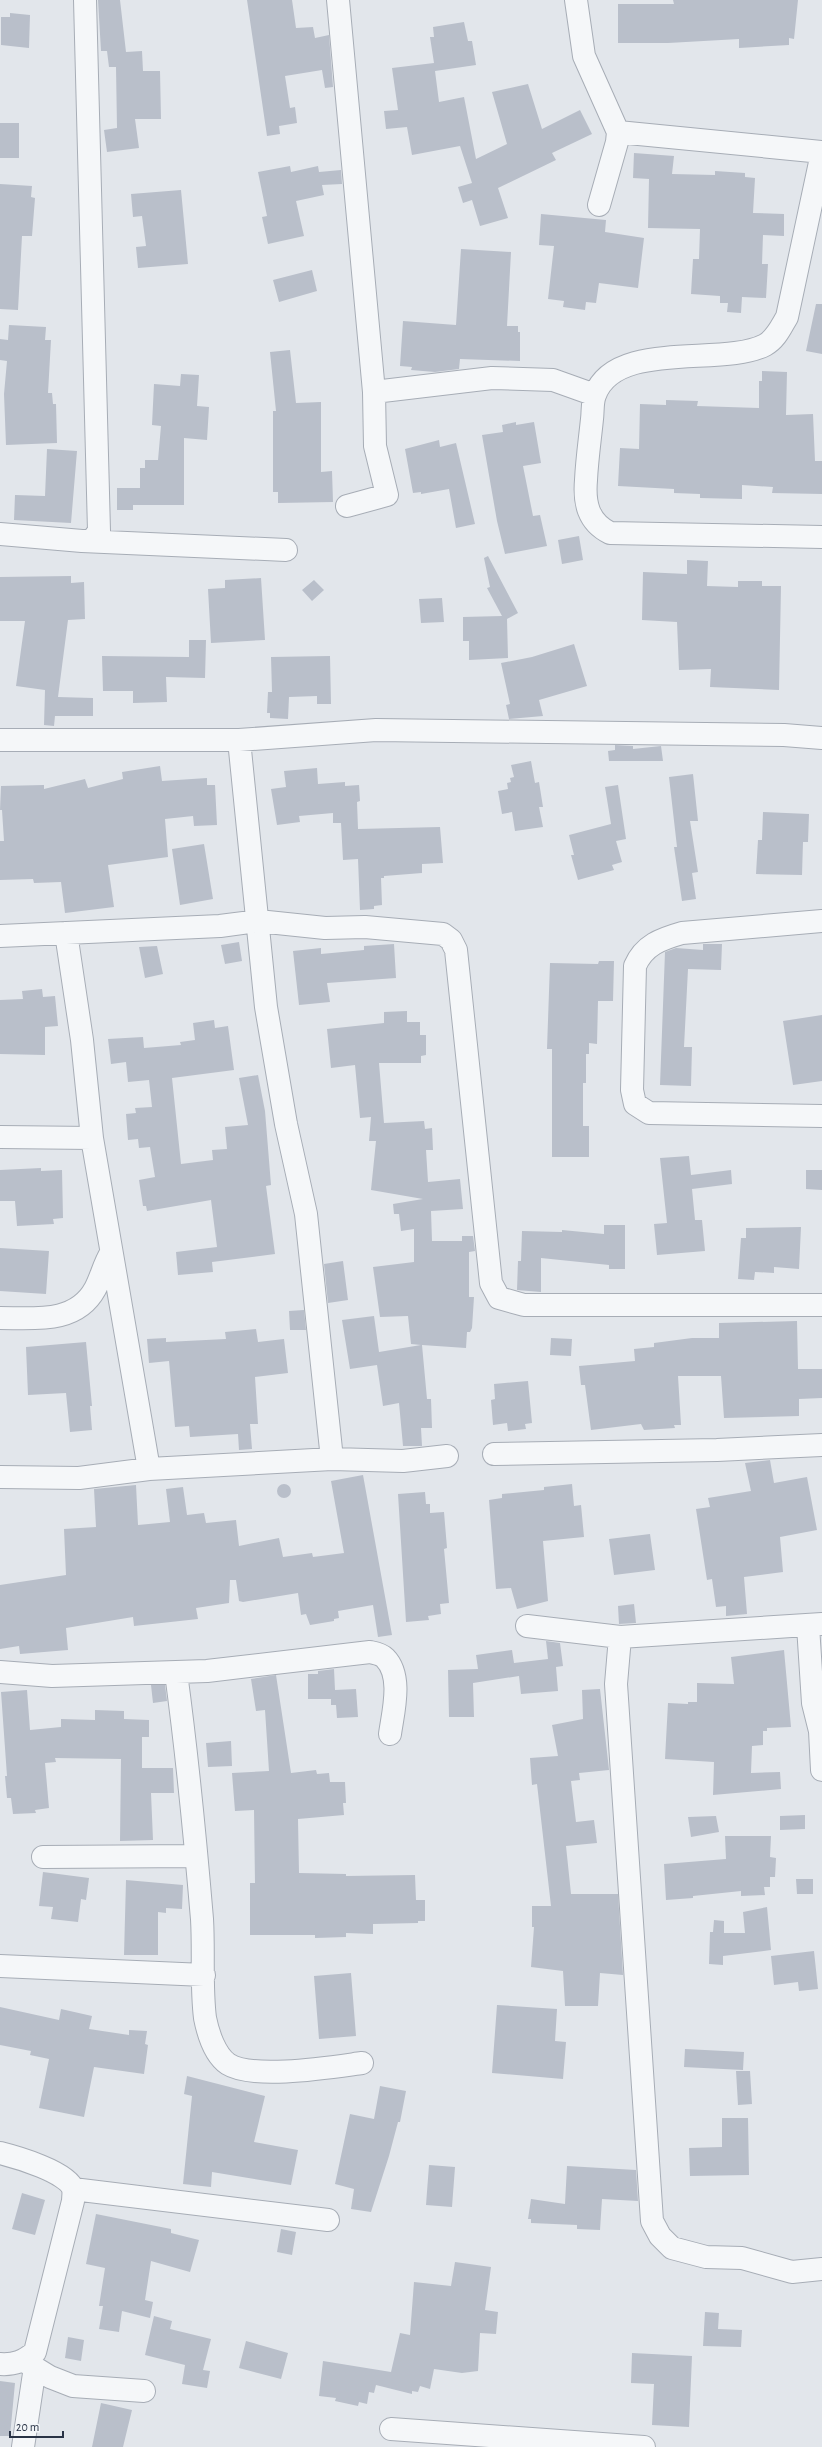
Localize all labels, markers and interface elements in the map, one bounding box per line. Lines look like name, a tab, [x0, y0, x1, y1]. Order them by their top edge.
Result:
scale bar	[10, 2413, 63, 2439]
text: 20 m	[16, 2421, 39, 2433]

